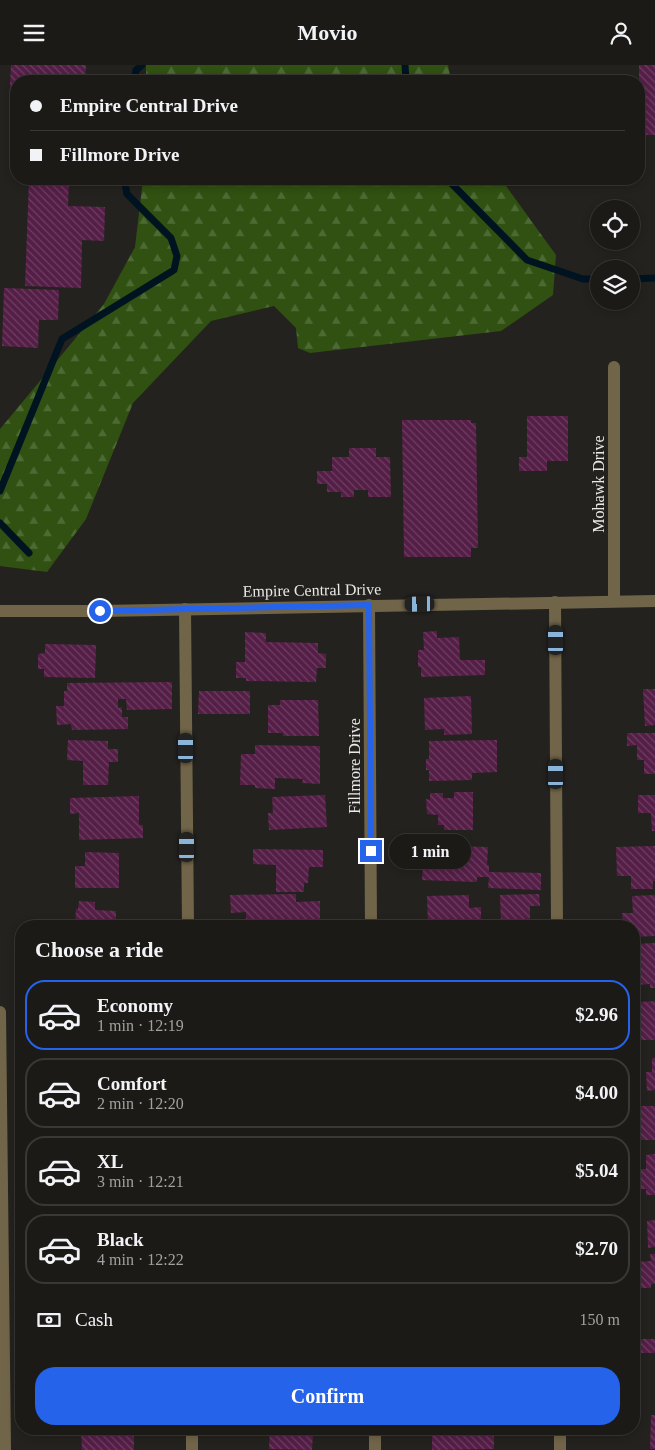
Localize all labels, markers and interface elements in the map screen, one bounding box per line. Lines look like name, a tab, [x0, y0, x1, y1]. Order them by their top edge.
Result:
icon: menu	[20, 19, 48, 47]
icon: person	[607, 19, 635, 47]
text: Movio	[298, 20, 357, 45]
text: Empire Central Drive	[60, 95, 238, 116]
text: Fillmore Drive	[60, 144, 179, 165]
map controls	[590, 200, 640, 310]
button: locate	[590, 200, 640, 250]
button: layers	[590, 260, 640, 310]
street label: Mohawk Drive	[590, 435, 607, 533]
street label: Empire Central Drive	[243, 580, 381, 601]
car	[404, 596, 435, 612]
route start	[89, 600, 111, 622]
car	[548, 625, 563, 655]
street label: Fillmore Drive	[346, 718, 363, 814]
car	[178, 733, 193, 763]
car	[548, 759, 563, 789]
car	[179, 832, 194, 862]
callout: 1 min	[388, 833, 471, 869]
route end	[360, 840, 382, 862]
text: 1 min	[411, 843, 449, 860]
text: Choose a ride	[35, 937, 163, 962]
icon: car	[37, 993, 82, 1038]
text: Economy	[97, 995, 173, 1016]
text: $2.96	[575, 1004, 618, 1025]
text: 1 min · 12:19	[97, 1017, 184, 1034]
icon: car	[37, 1071, 82, 1116]
text: Comfort	[97, 1073, 167, 1094]
text: $4.00	[575, 1082, 618, 1103]
text: 2 min · 12:20	[97, 1095, 184, 1112]
icon: car	[37, 1149, 82, 1194]
text: XL	[97, 1151, 123, 1172]
text: $5.04	[575, 1160, 618, 1181]
text: 3 min · 12:21	[97, 1173, 184, 1190]
icon: car	[37, 1227, 82, 1272]
text: Black	[97, 1229, 143, 1250]
text: $2.70	[575, 1238, 618, 1259]
text: 4 min · 12:22	[97, 1251, 184, 1268]
icon: cash	[35, 1306, 63, 1334]
text: Cash	[75, 1309, 113, 1330]
text: 150 m	[580, 1311, 620, 1328]
button: Confirm	[35, 1367, 620, 1425]

